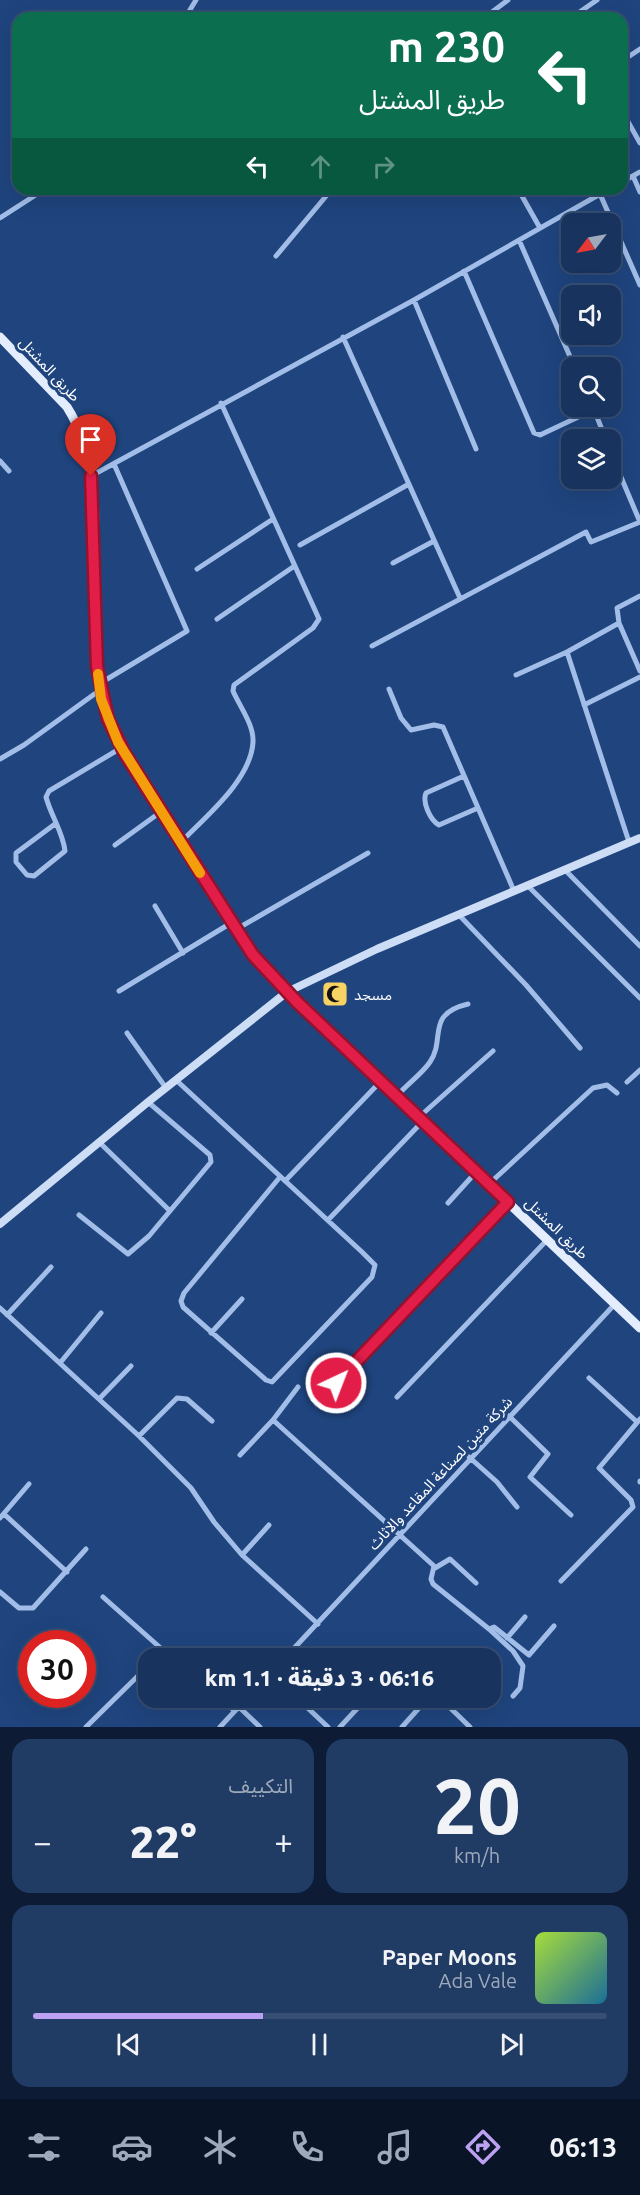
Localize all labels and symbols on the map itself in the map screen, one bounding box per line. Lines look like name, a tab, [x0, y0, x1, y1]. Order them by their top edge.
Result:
north arrow	[561, 213, 621, 273]
street label: طريق المشتل	[15, 334, 84, 406]
pin	[65, 414, 116, 476]
mosque icon: مسجد	[320, 979, 350, 1009]
place label: مسجد	[354, 986, 392, 1003]
street label: طريق المشتل	[521, 1194, 592, 1264]
position arrow	[304, 1351, 368, 1415]
street label: شركة متين لصناعة المقاعد والاثاث	[365, 1393, 516, 1554]
speed limit sign: 30	[18, 1630, 96, 1708]

